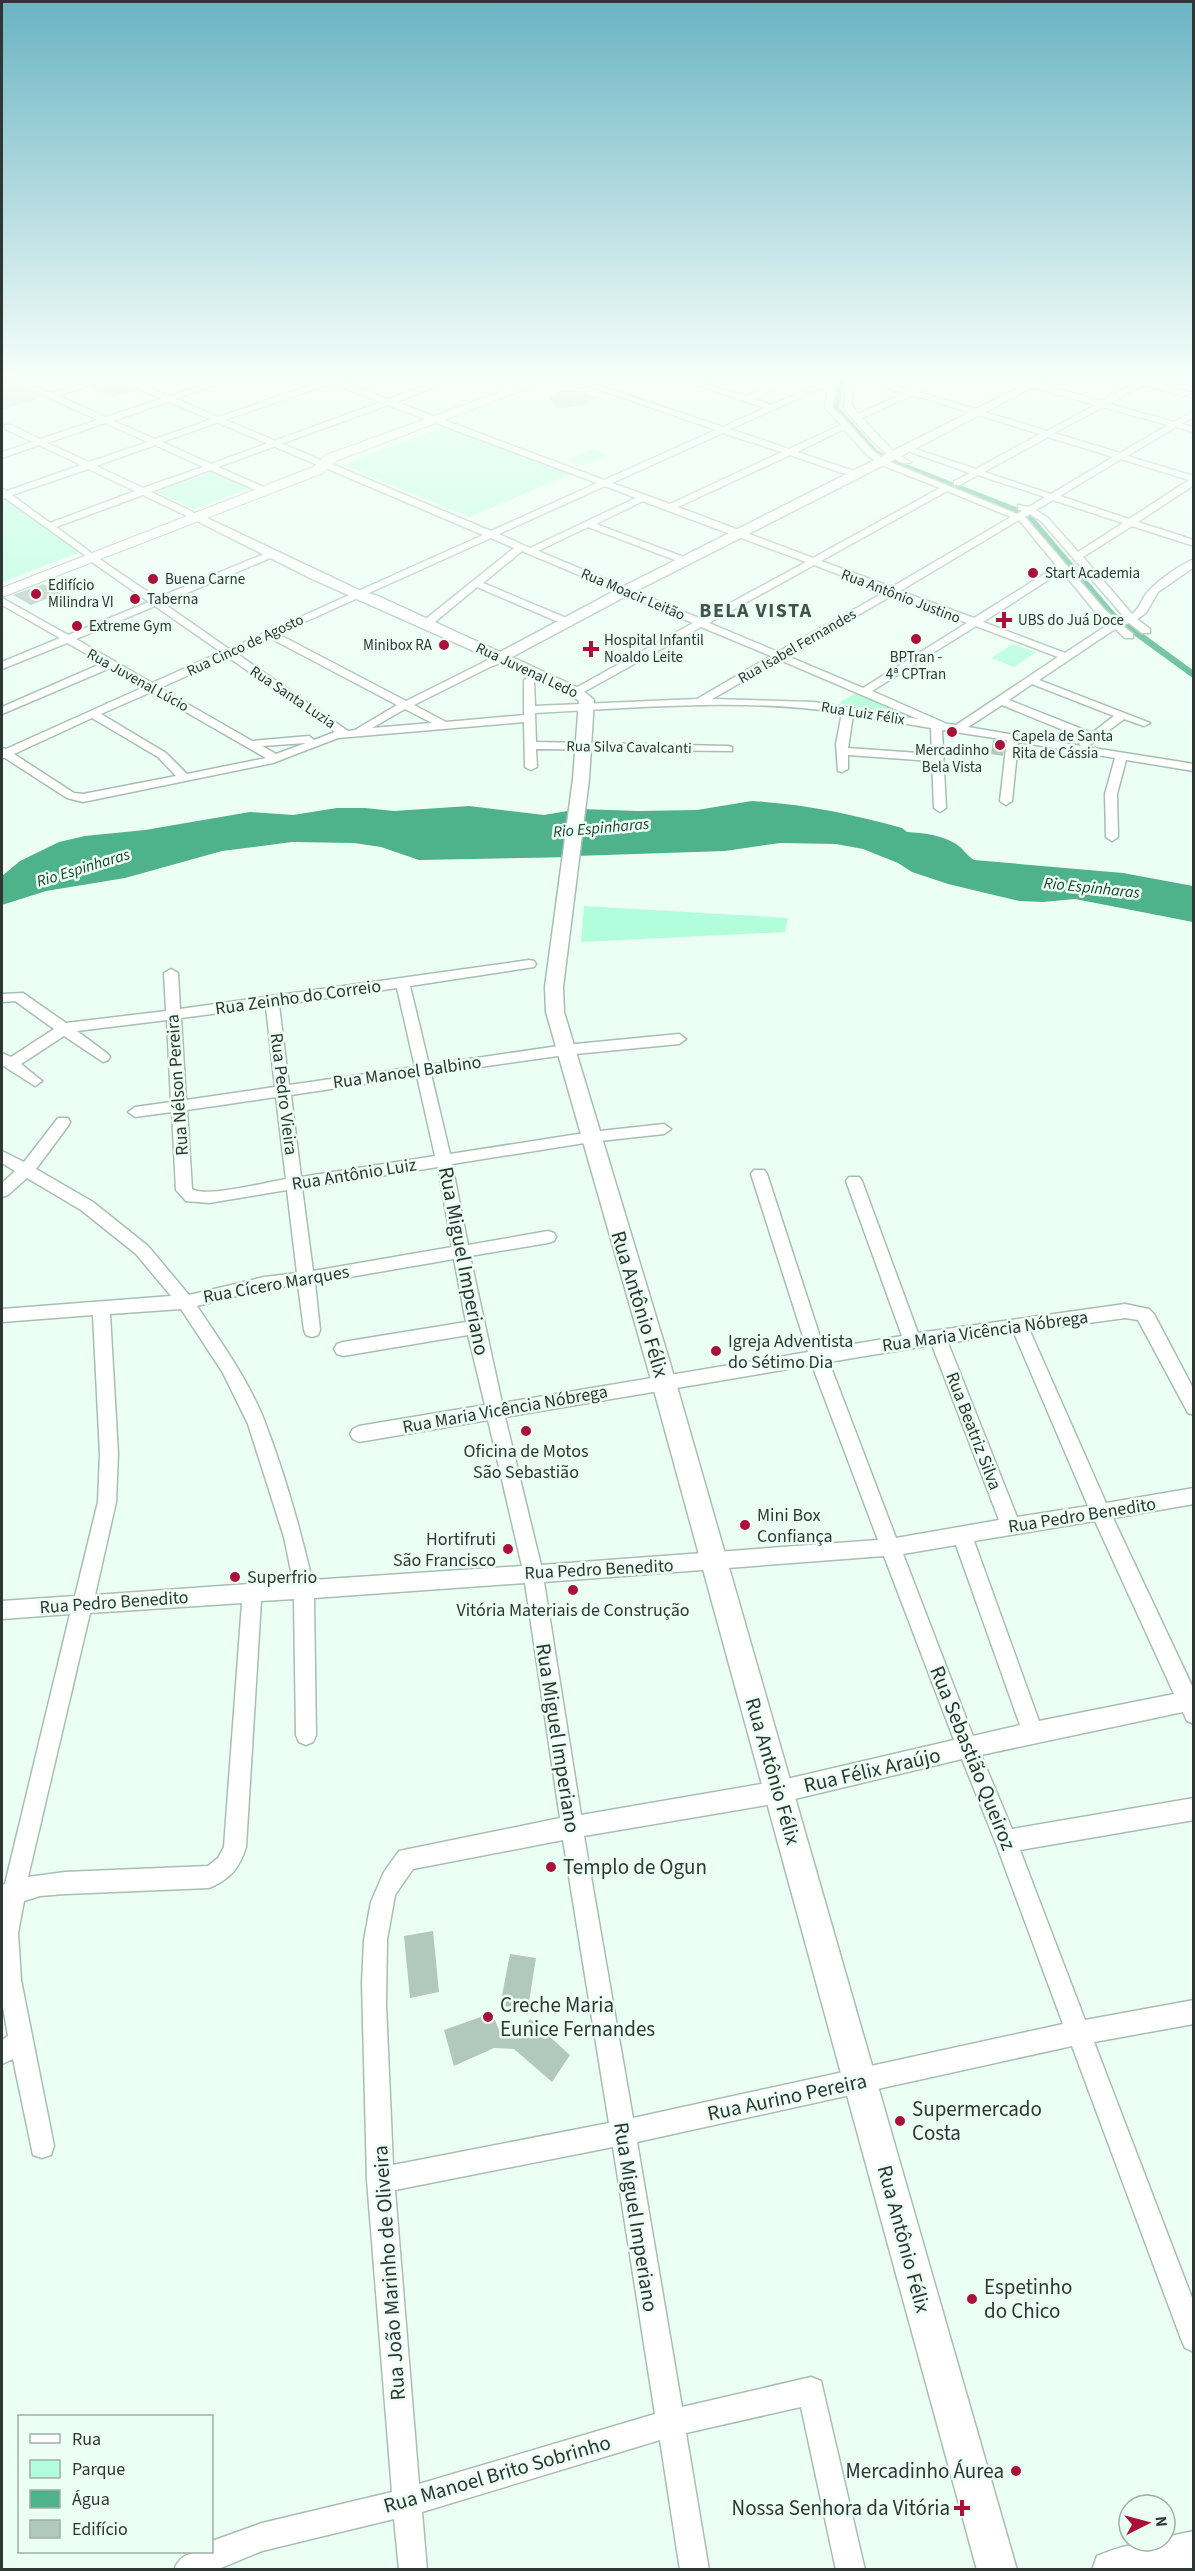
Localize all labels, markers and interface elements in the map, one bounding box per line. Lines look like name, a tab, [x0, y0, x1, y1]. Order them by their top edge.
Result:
street label: Rua Moacir Leitão	[578, 563, 688, 626]
place label: Start Academia	[1045, 563, 1140, 584]
street label: Rua Antônio Justino	[838, 564, 963, 629]
marker: Start Academia	[1026, 566, 1040, 580]
place label: Buena Carne	[165, 569, 245, 590]
marker: Buena Carne	[146, 572, 160, 586]
place label: Edifício Milindra VI	[48, 575, 114, 613]
marker: Edifício Milindra VI	[29, 587, 43, 601]
place label: Taberna	[147, 589, 198, 610]
marker: Taberna	[128, 592, 142, 606]
district label: BELA VISTA	[699, 597, 813, 625]
street label: Rua Isabel Fernandes	[734, 604, 860, 689]
street label: Rua Cinco de Agosto	[183, 609, 307, 682]
place label: UBS do Juá Doce	[1018, 610, 1124, 631]
marker: UBS do Juá Doce	[995, 611, 1013, 629]
place label: Extreme Gym	[89, 616, 172, 637]
marker: Extreme Gym	[70, 619, 84, 633]
place label: Hospital Infantil Noaldo Leite	[604, 630, 704, 668]
marker: BPTran - 4ª CPTran	[909, 632, 923, 646]
place label: Minibox RA	[363, 635, 433, 656]
marker: Minibox RA	[437, 638, 451, 652]
street label: Rua Juvenal Ledo	[472, 638, 581, 703]
marker: Hospital Infantil Noaldo Leite	[582, 640, 600, 658]
street label: Rua Juvenal Lúcio	[83, 644, 193, 717]
place label: BPTran - 4ª CPTran	[886, 647, 946, 685]
street label: Rua Santa Luzia	[246, 661, 340, 734]
street label: Rua Luiz Félix	[820, 697, 907, 731]
marker: Mercadinho Bela Vista	[945, 725, 959, 739]
place label: Capela de Santa Rita de Cássia	[1012, 726, 1113, 764]
street label: Rua Silva Cavalcanti	[566, 736, 692, 759]
marker: Capela de Santa Rita de Cássia	[993, 738, 1007, 752]
place label: Mercadinho Bela Vista	[915, 740, 989, 778]
water label: Rio Espinharas	[552, 813, 651, 843]
water label: Rio Espinharas	[34, 843, 133, 893]
water label: Rio Espinharas	[1043, 872, 1142, 904]
street label: Rua Zeinho do Correio	[214, 973, 383, 1022]
street label: Rua Nélson Pereira	[160, 1013, 195, 1156]
street label: Rua Pedro Vieira	[264, 1032, 303, 1157]
street label: Rua Manoel Balbino	[331, 1050, 483, 1095]
street label: Rua Antônio Luiz	[290, 1152, 419, 1197]
street label: Rua Miguel Imperiano	[431, 1164, 497, 1358]
street label: Rua Antônio Félix	[603, 1227, 677, 1382]
street label: Rua Cícero Marques	[201, 1259, 351, 1310]
street label: Rua Maria Vicência Nóbrega	[880, 1305, 1090, 1358]
place label: Igreja Adventista do Sétimo Dia	[728, 1329, 853, 1375]
marker: Igreja Adventista do Sétimo Dia	[709, 1344, 723, 1358]
street label: Rua Beatriz Silva	[940, 1369, 1008, 1494]
street label: Rua Maria Vicência Nóbrega	[401, 1379, 610, 1440]
marker: Oficina de Motos São Sebastião	[519, 1424, 533, 1438]
place label: Oficina de Motos São Sebastião	[464, 1439, 588, 1485]
street label: Rua Pedro Benedito	[1006, 1491, 1158, 1540]
place label: Mini Box Confiança	[757, 1503, 833, 1549]
marker: Mini Box Confiança	[738, 1518, 752, 1532]
place label: Hortifruti São Francisco	[393, 1527, 496, 1573]
marker: Hortifruti São Francisco	[501, 1542, 515, 1556]
street label: Rua Pedro Benedito	[524, 1553, 674, 1586]
place label: Superfrio	[247, 1565, 317, 1590]
marker: Superfrio	[228, 1570, 242, 1584]
marker: Vitória Materiais de Construção	[566, 1583, 580, 1597]
street label: Rua Pedro Benedito	[39, 1585, 189, 1620]
place label: Vitória Materiais de Construção	[456, 1598, 690, 1623]
street label: Rua Miguel Imperiano	[528, 1641, 588, 1835]
street label: Rua Sebastião Queiroz	[922, 1661, 1024, 1855]
street label: Rua Antônio Félix	[738, 1694, 809, 1849]
street label: Rua Félix Araújo	[801, 1740, 943, 1800]
place label: Templo de Ogun	[563, 1852, 707, 1882]
marker: Templo de Ogun	[544, 1860, 558, 1874]
place label: Creche Maria Eunice Fernandes	[500, 1990, 655, 2044]
marker: Creche Maria Eunice Fernandes	[481, 2010, 495, 2024]
street label: Rua Aurino Pereira	[705, 2065, 869, 2129]
place label: Supermercado Costa	[912, 2094, 1042, 2148]
marker: Supermercado Costa	[893, 2114, 907, 2128]
street label: Rua Miguel Imperiano	[606, 2120, 666, 2314]
street label: Rua João Marinho de Oliveira	[365, 2144, 413, 2402]
street label: Rua Antônio Félix	[870, 2162, 938, 2317]
place label: Espetinho do Chico	[984, 2272, 1072, 2326]
marker: Espetinho do Chico	[965, 2292, 979, 2306]
legend	[18, 2415, 213, 2553]
text: Rua	[72, 2427, 101, 2452]
street label: Rua Manoel Brito Sobrinho	[380, 2427, 614, 2521]
place label: Mercadinho Áurea	[845, 2456, 1004, 2486]
text: Parque	[72, 2457, 125, 2482]
marker: Mercadinho Áurea	[1009, 2464, 1023, 2478]
text: Água	[72, 2487, 110, 2512]
place label: Nossa Senhora da Vitória	[732, 2493, 950, 2523]
north arrow	[1117, 2493, 1177, 2553]
marker: Nossa Senhora da Vitória	[955, 2501, 969, 2515]
text: N	[1149, 2515, 1172, 2528]
text: Edifício	[72, 2517, 128, 2542]

